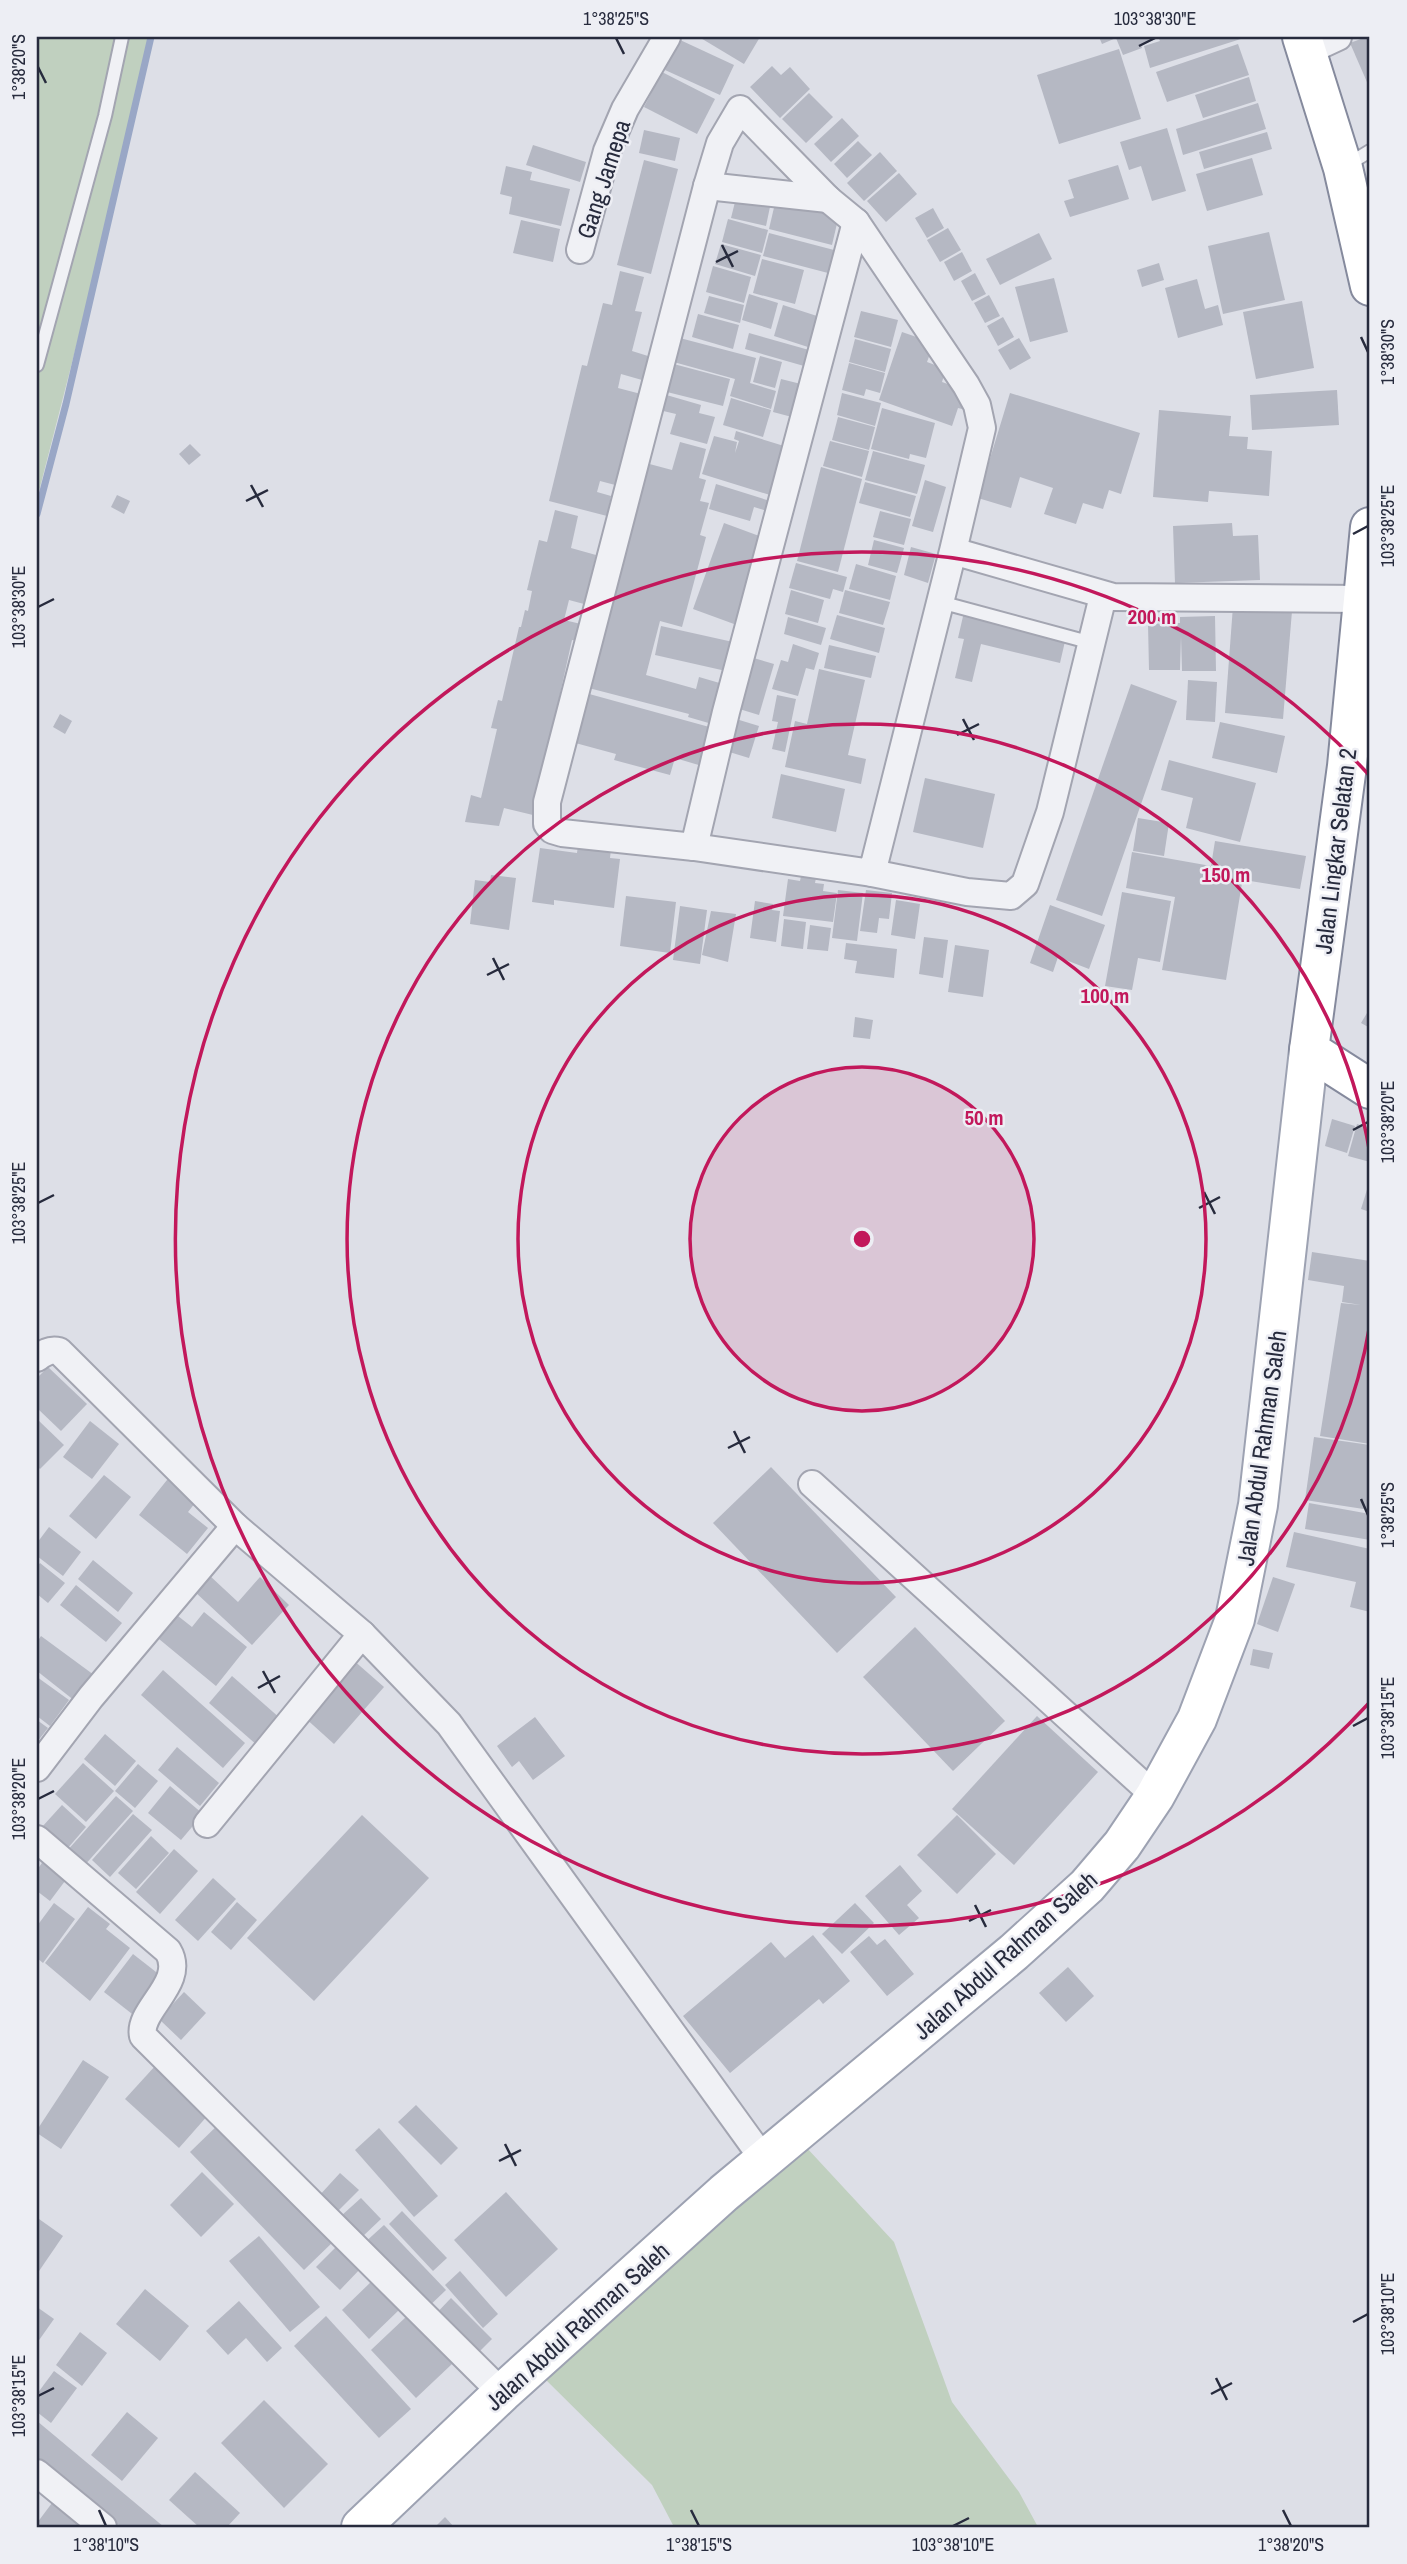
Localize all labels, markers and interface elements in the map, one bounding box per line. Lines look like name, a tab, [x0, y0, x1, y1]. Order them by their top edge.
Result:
text: 1°38'25"S	[583, 6, 649, 31]
text: 103°38'30"E	[1114, 6, 1196, 31]
text: 1°38'20"S	[6, 34, 31, 100]
street label: Gang Jamepa	[569, 115, 637, 243]
text: 1°38'30"S	[1375, 319, 1400, 385]
text: 103°38'25"E	[1375, 485, 1400, 567]
text: 103°38'30"E	[6, 566, 31, 648]
text: 200 m	[1128, 602, 1176, 631]
street label: Jalan Lingkar Selatan 2	[1307, 746, 1363, 956]
text: 150 m	[1202, 860, 1250, 889]
text: 100 m	[1081, 981, 1129, 1010]
text: 103°38'20"E	[1375, 1081, 1400, 1163]
text: 50 m	[964, 1103, 1004, 1132]
text: 103°38'25"E	[6, 1162, 31, 1244]
centre of rings	[850, 1227, 874, 1251]
street label: Jalan Abdul Rahman Saleh	[1229, 1328, 1293, 1568]
text: 1°38'25"S	[1375, 1482, 1400, 1548]
text: 103°38'15"E	[1375, 1677, 1400, 1759]
text: 103°38'20"E	[6, 1758, 31, 1840]
street label: Jalan Abdul Rahman Saleh	[906, 1864, 1104, 2046]
street label: Jalan Abdul Rahman Saleh	[478, 2235, 676, 2417]
text: 103°38'10"E	[1375, 2273, 1400, 2355]
text: 103°38'15"E	[6, 2355, 31, 2437]
text: 1°38'10"S	[73, 2532, 139, 2557]
text: 1°38'15"S	[666, 2532, 732, 2557]
text: 103°38'10"E	[912, 2532, 994, 2557]
text: 1°38'20"S	[1258, 2532, 1324, 2557]

